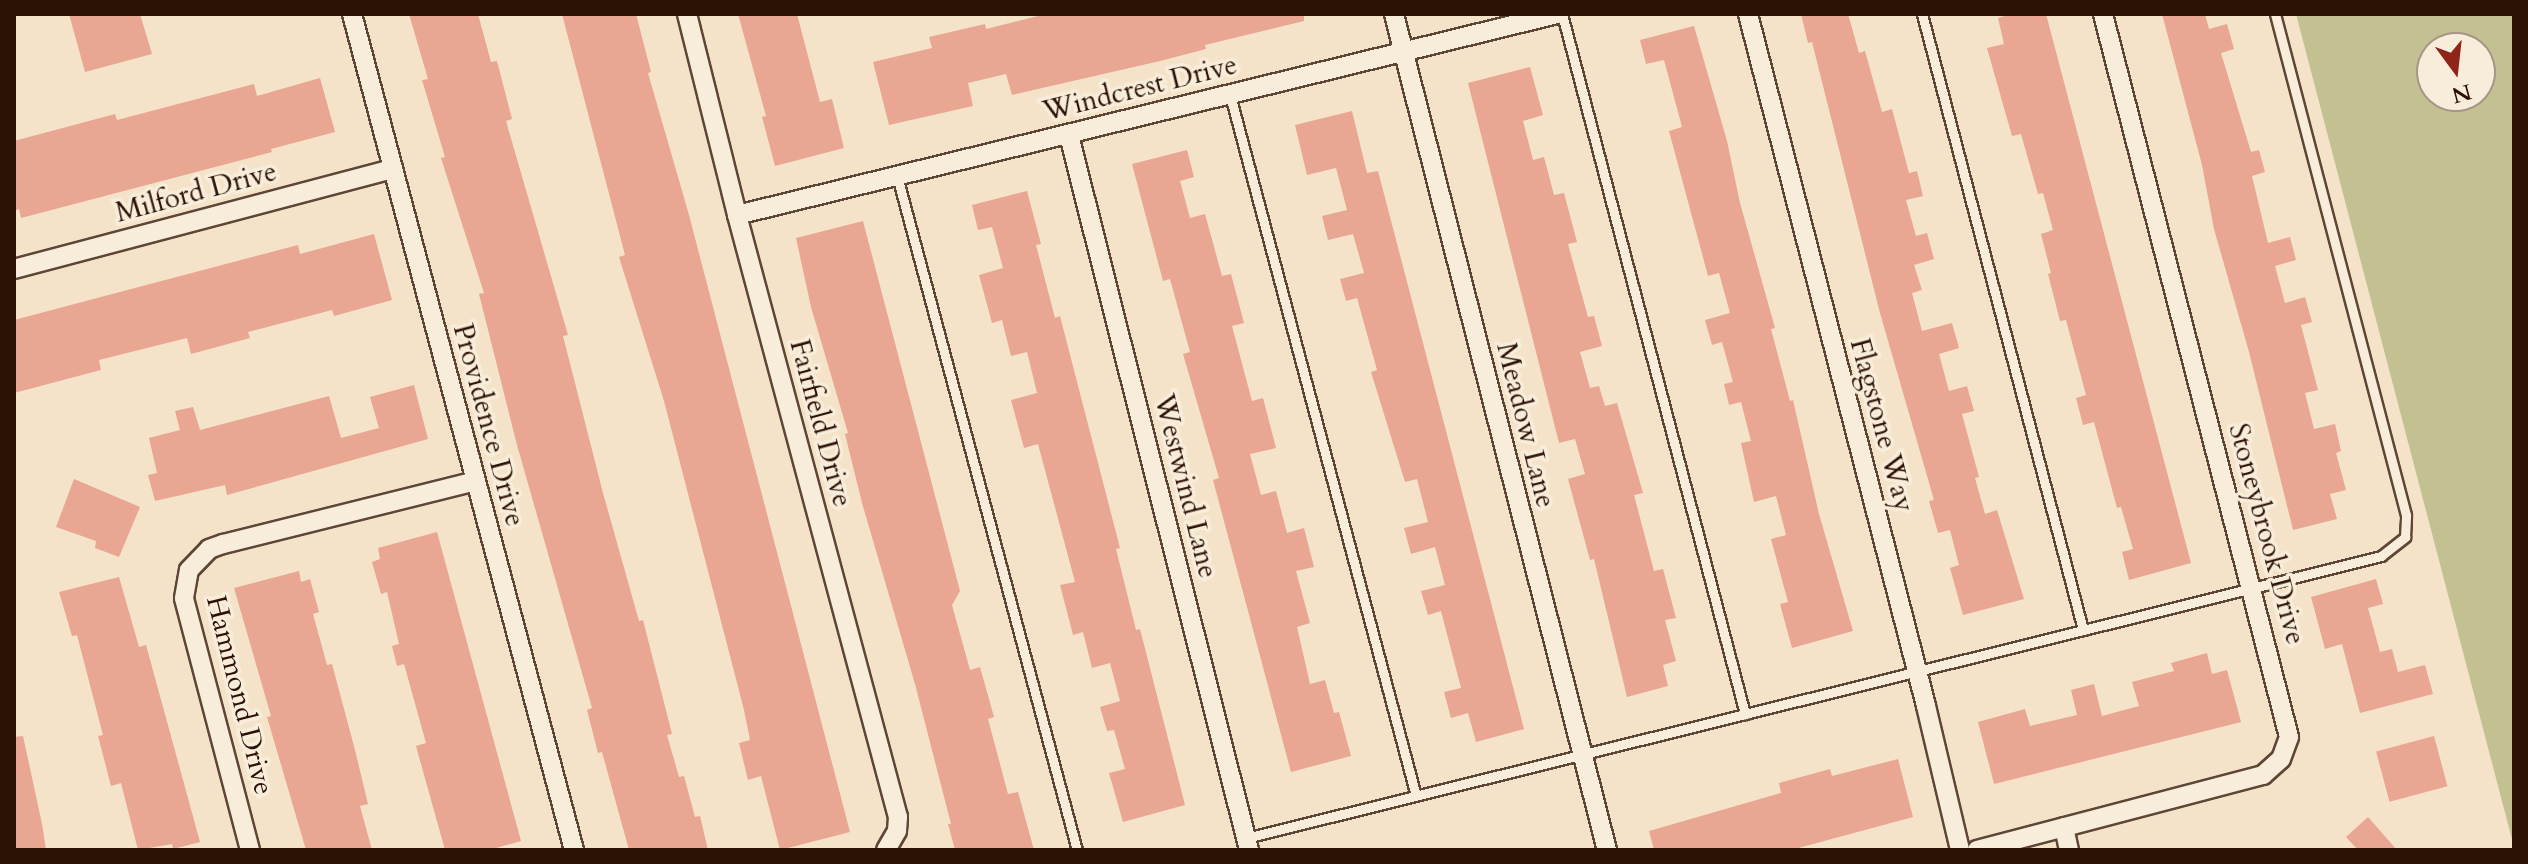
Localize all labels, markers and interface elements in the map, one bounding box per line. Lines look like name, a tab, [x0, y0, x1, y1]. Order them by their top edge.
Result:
north arrow	[2416, 32, 2496, 112]
street label: Windcrest Drive	[1040, 48, 1240, 128]
text: N	[2449, 76, 2475, 110]
street label: Milford Drive	[112, 154, 280, 230]
street label: Providence Drive	[446, 320, 532, 530]
street label: Flagstone Way	[1843, 335, 1921, 515]
street label: Fairfield Drive	[783, 336, 859, 510]
street label: Meadow Lane	[1489, 339, 1563, 511]
street label: Westwind Lane	[1147, 391, 1225, 581]
street label: Stoneybrook Drive	[2221, 420, 2313, 648]
street label: Hammond Drive	[199, 592, 281, 798]

